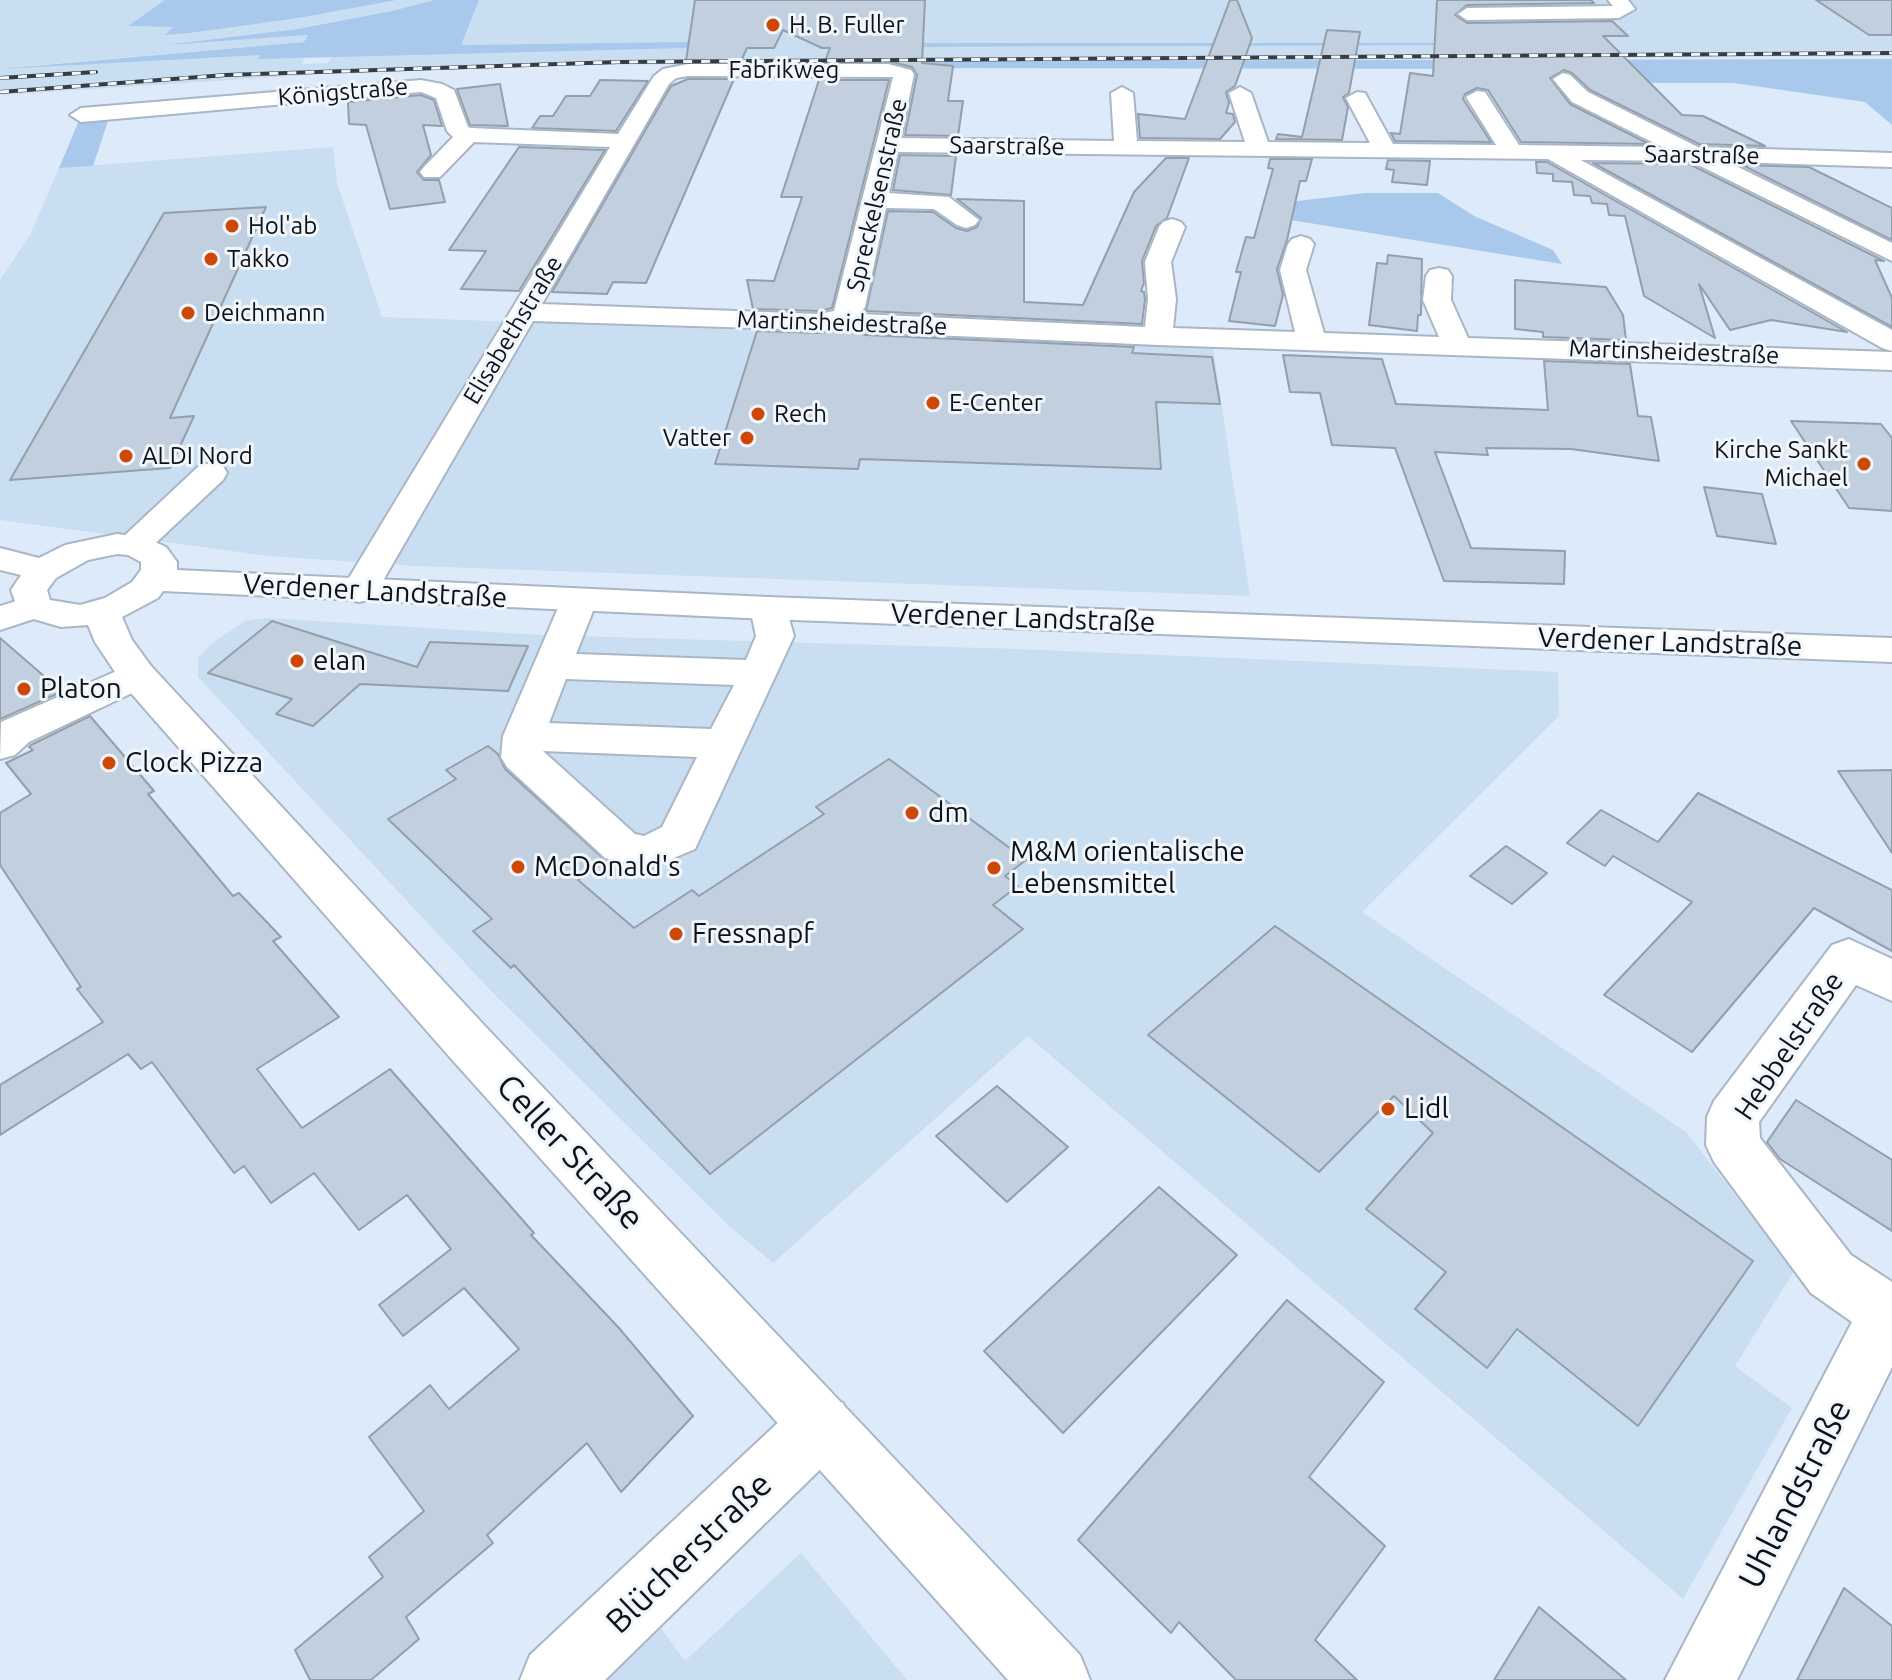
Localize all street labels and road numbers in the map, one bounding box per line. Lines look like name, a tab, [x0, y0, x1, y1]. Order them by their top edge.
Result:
street label: Fabrikweg	[729, 56, 839, 84]
street label: Königstraße	[277, 72, 409, 112]
street label: Spreckelsenstraße	[841, 95, 913, 295]
street label: Saarstraße	[949, 131, 1065, 161]
street label: Saarstraße	[1644, 140, 1760, 170]
street label: Elisabethstraße	[457, 251, 569, 409]
street label: Martinsheidestraße	[736, 305, 948, 341]
street label: Martinsheidestraße	[1568, 334, 1780, 370]
street label: Verdener Landstraße	[242, 567, 508, 615]
street label: Verdener Landstraße	[890, 597, 1156, 639]
street label: Verdener Landstraße	[1537, 621, 1803, 663]
street label: Hebbelstraße	[1727, 966, 1851, 1126]
street label: Celler Straße	[488, 1066, 652, 1238]
street label: Uhlandstraße	[1730, 1393, 1860, 1595]
street label: Blücherstraße	[598, 1464, 780, 1642]

